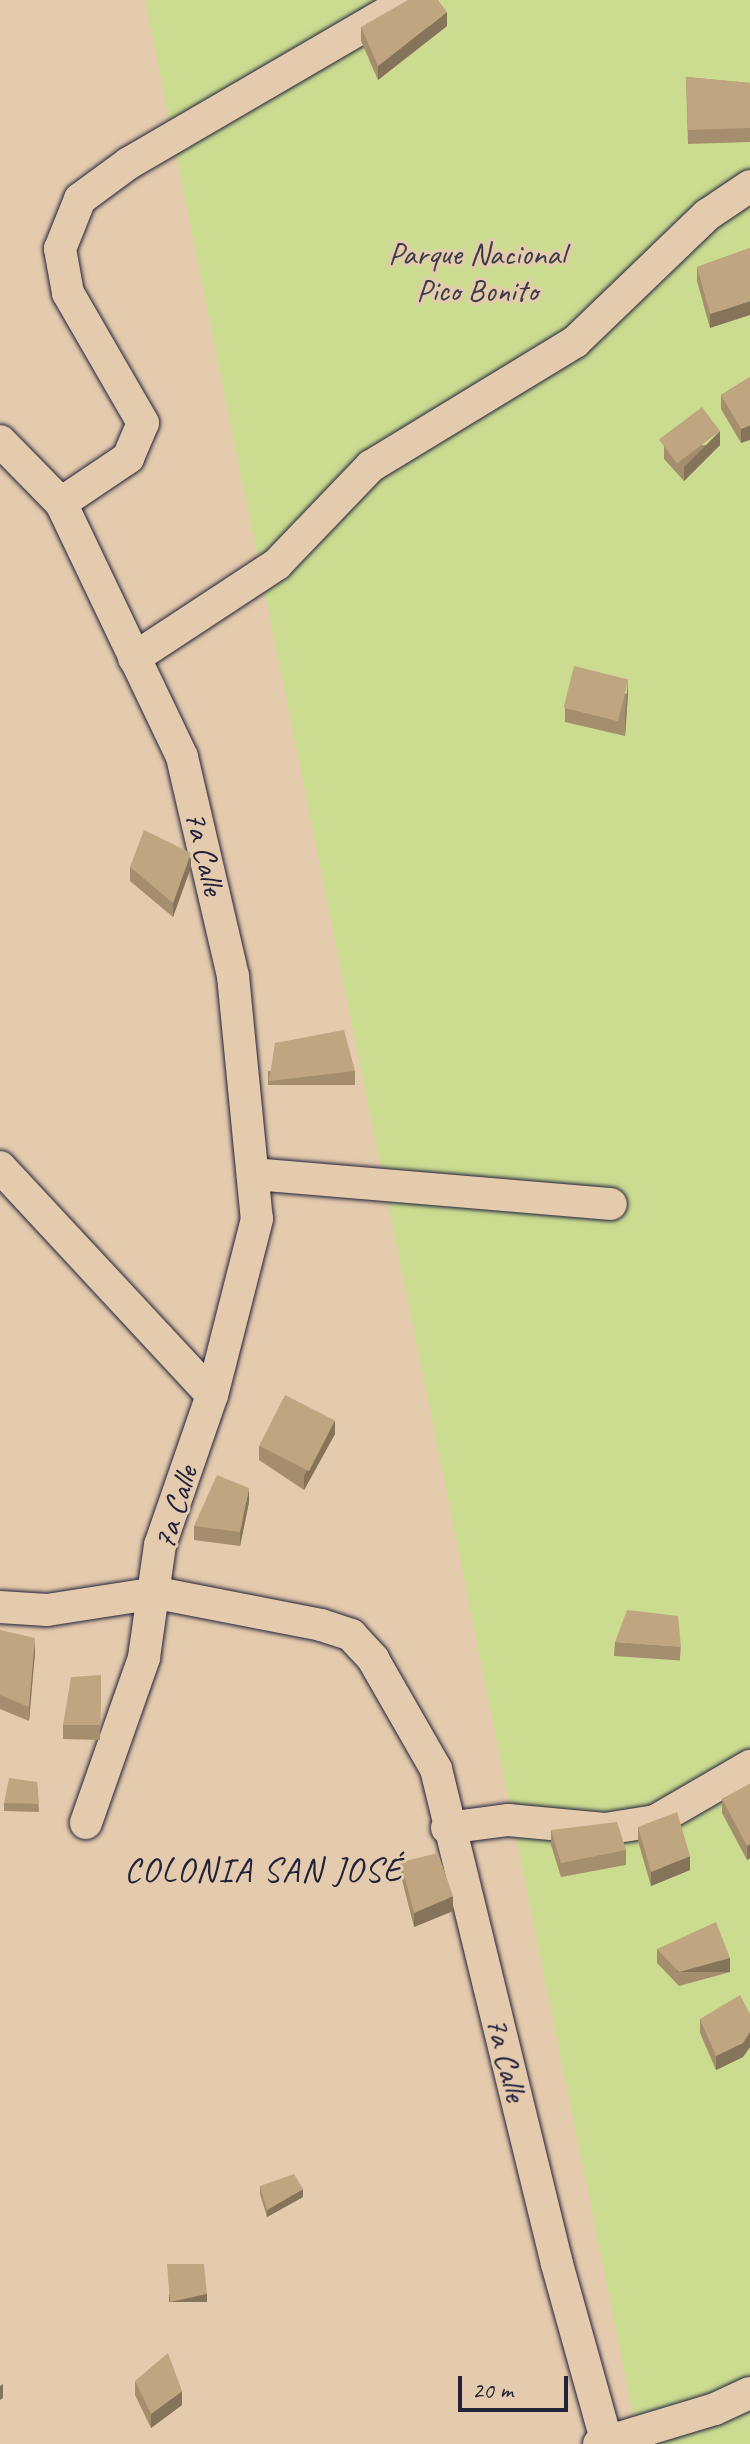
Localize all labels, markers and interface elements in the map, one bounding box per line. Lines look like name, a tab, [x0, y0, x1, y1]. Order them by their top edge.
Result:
park label: Parque Nacional Pico Bonito	[389, 236, 565, 311]
street label: 7a Calle	[176, 807, 232, 899]
street label: 7a Calle	[145, 1461, 207, 1555]
district label: COLONIA SAN JOSÉ	[126, 1850, 402, 1890]
street label: 7a Calle	[477, 2012, 535, 2106]
scale bar	[462, 2360, 572, 2410]
text: 20 m	[472, 2375, 513, 2405]

